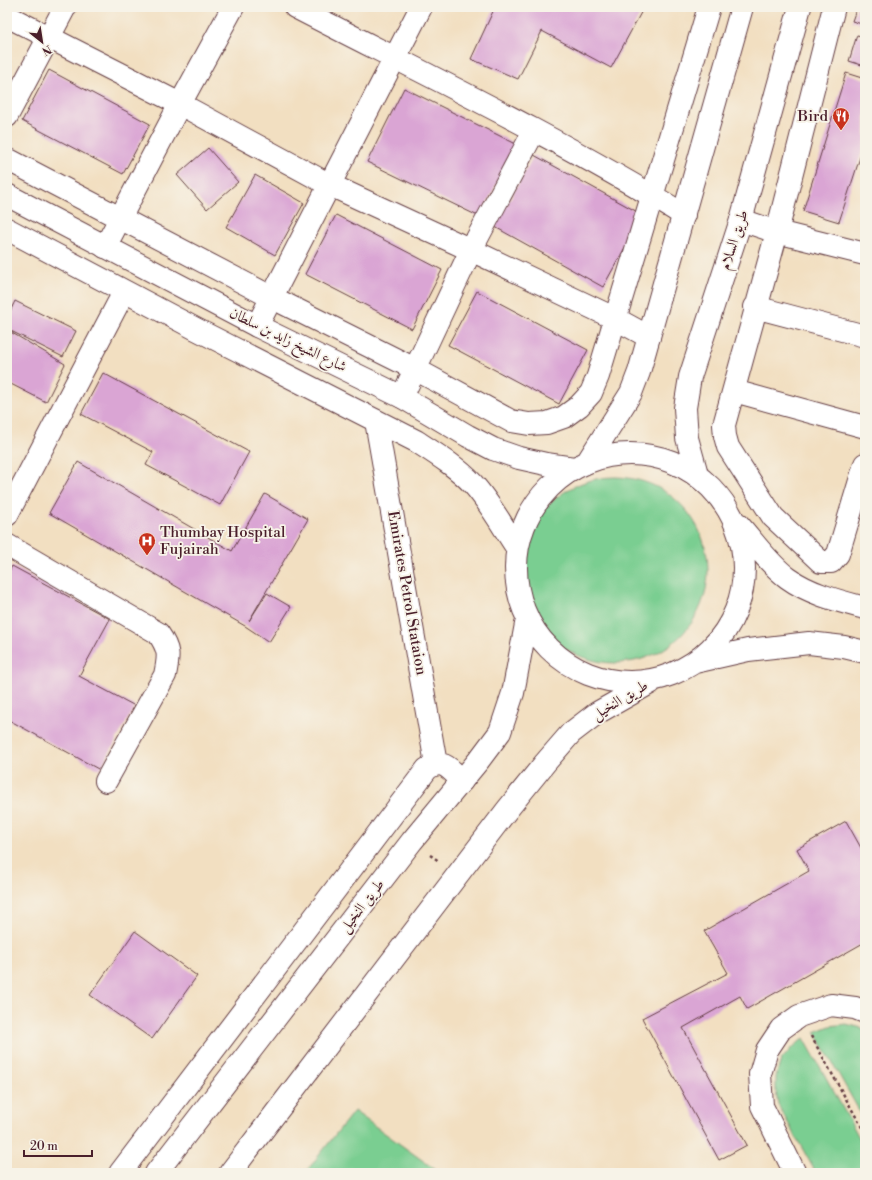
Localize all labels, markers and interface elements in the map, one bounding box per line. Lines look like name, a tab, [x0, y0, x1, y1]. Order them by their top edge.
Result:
north arrow	[22, 22, 62, 62]
text: N	[39, 42, 54, 58]
restaurant icon: Bird	[831, 106, 851, 131]
place label: Bird	[797, 107, 828, 126]
street label: طريق السلام	[715, 208, 755, 273]
street label: شارع الشيخ زايد بن سلطان	[225, 303, 350, 380]
street label: Emirates Petrol Stataion	[383, 509, 431, 677]
place label: Thumbay Hospital Fujairah	[160, 523, 286, 559]
hospital icon: Thumbay Hospital Fujairah	[137, 531, 157, 556]
street label: طريق النخيل	[588, 676, 652, 725]
street label: طريق النخيل	[335, 876, 390, 937]
scale bar	[24, 1132, 92, 1158]
text: 20 m	[30, 1139, 58, 1154]

